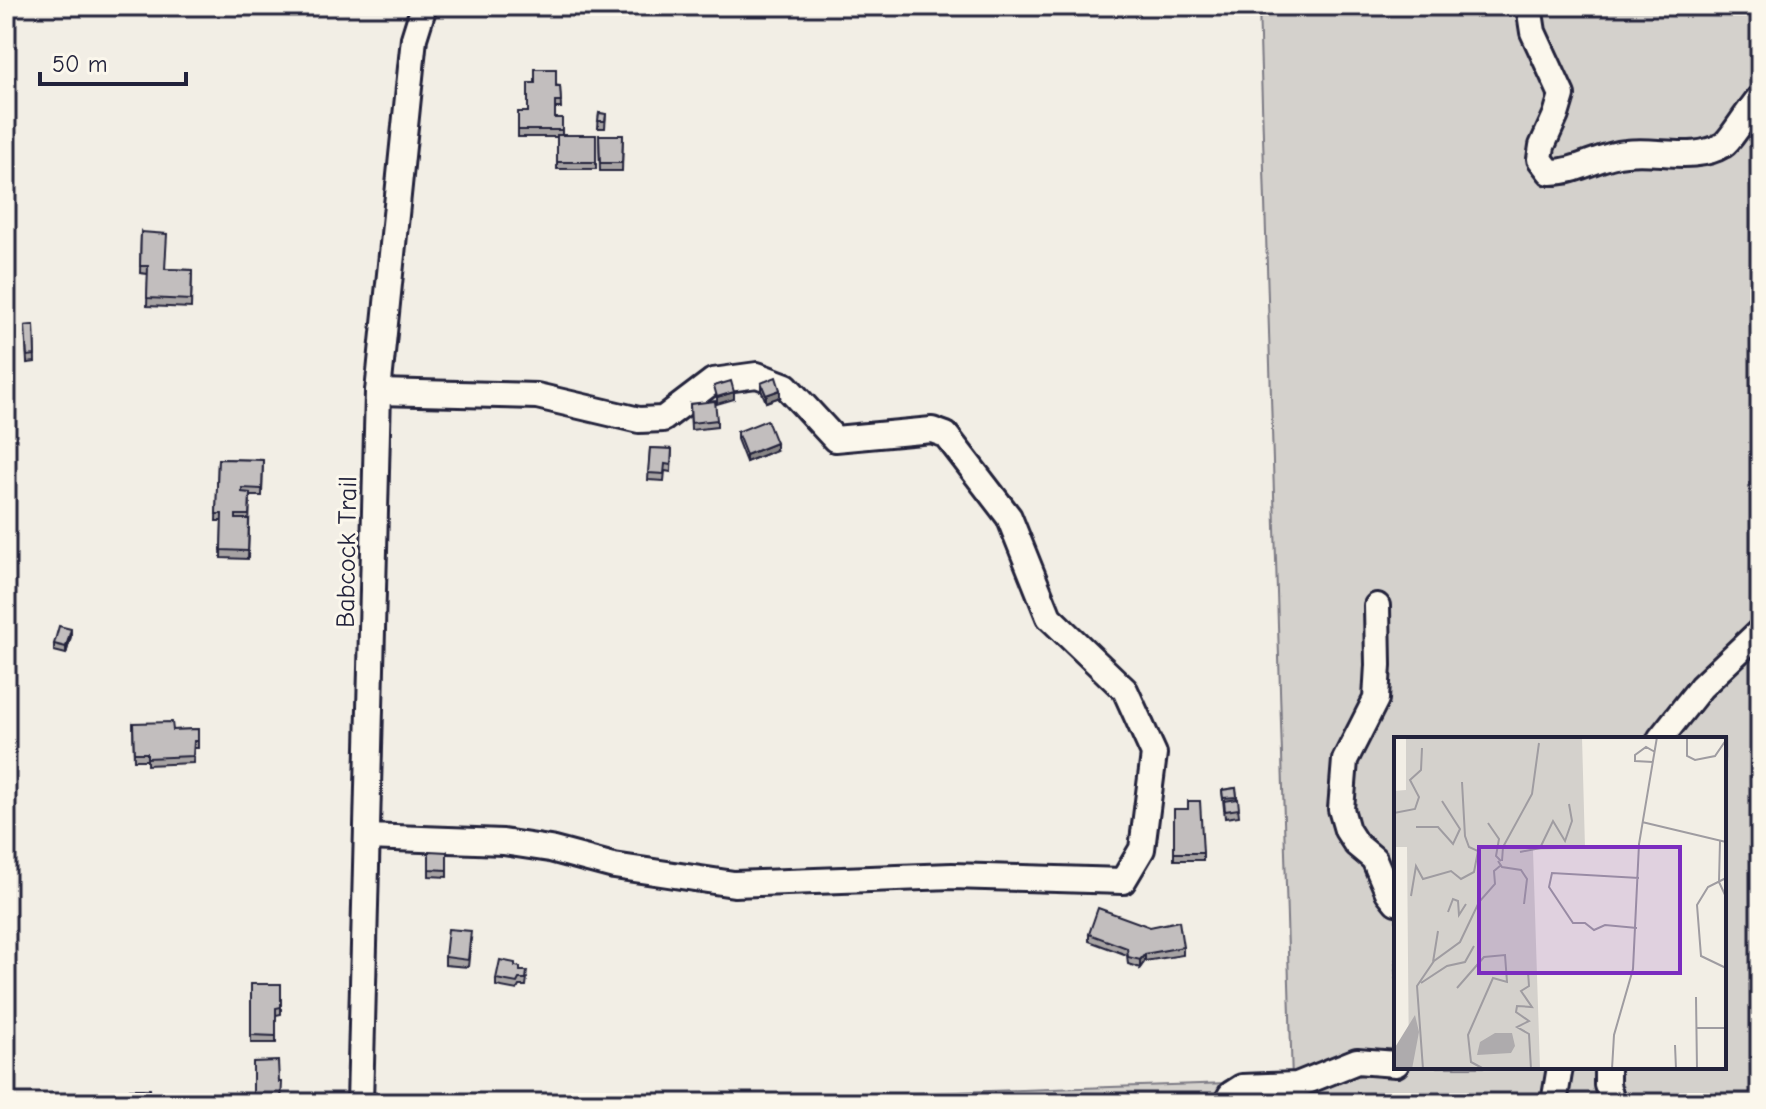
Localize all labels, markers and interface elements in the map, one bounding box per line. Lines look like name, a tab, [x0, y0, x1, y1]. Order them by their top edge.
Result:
scale bar	[40, 36, 186, 86]
text: 50 m	[52, 50, 108, 78]
street label: Babcock Trail	[331, 476, 363, 628]
inset map	[1394, 737, 1726, 1069]

